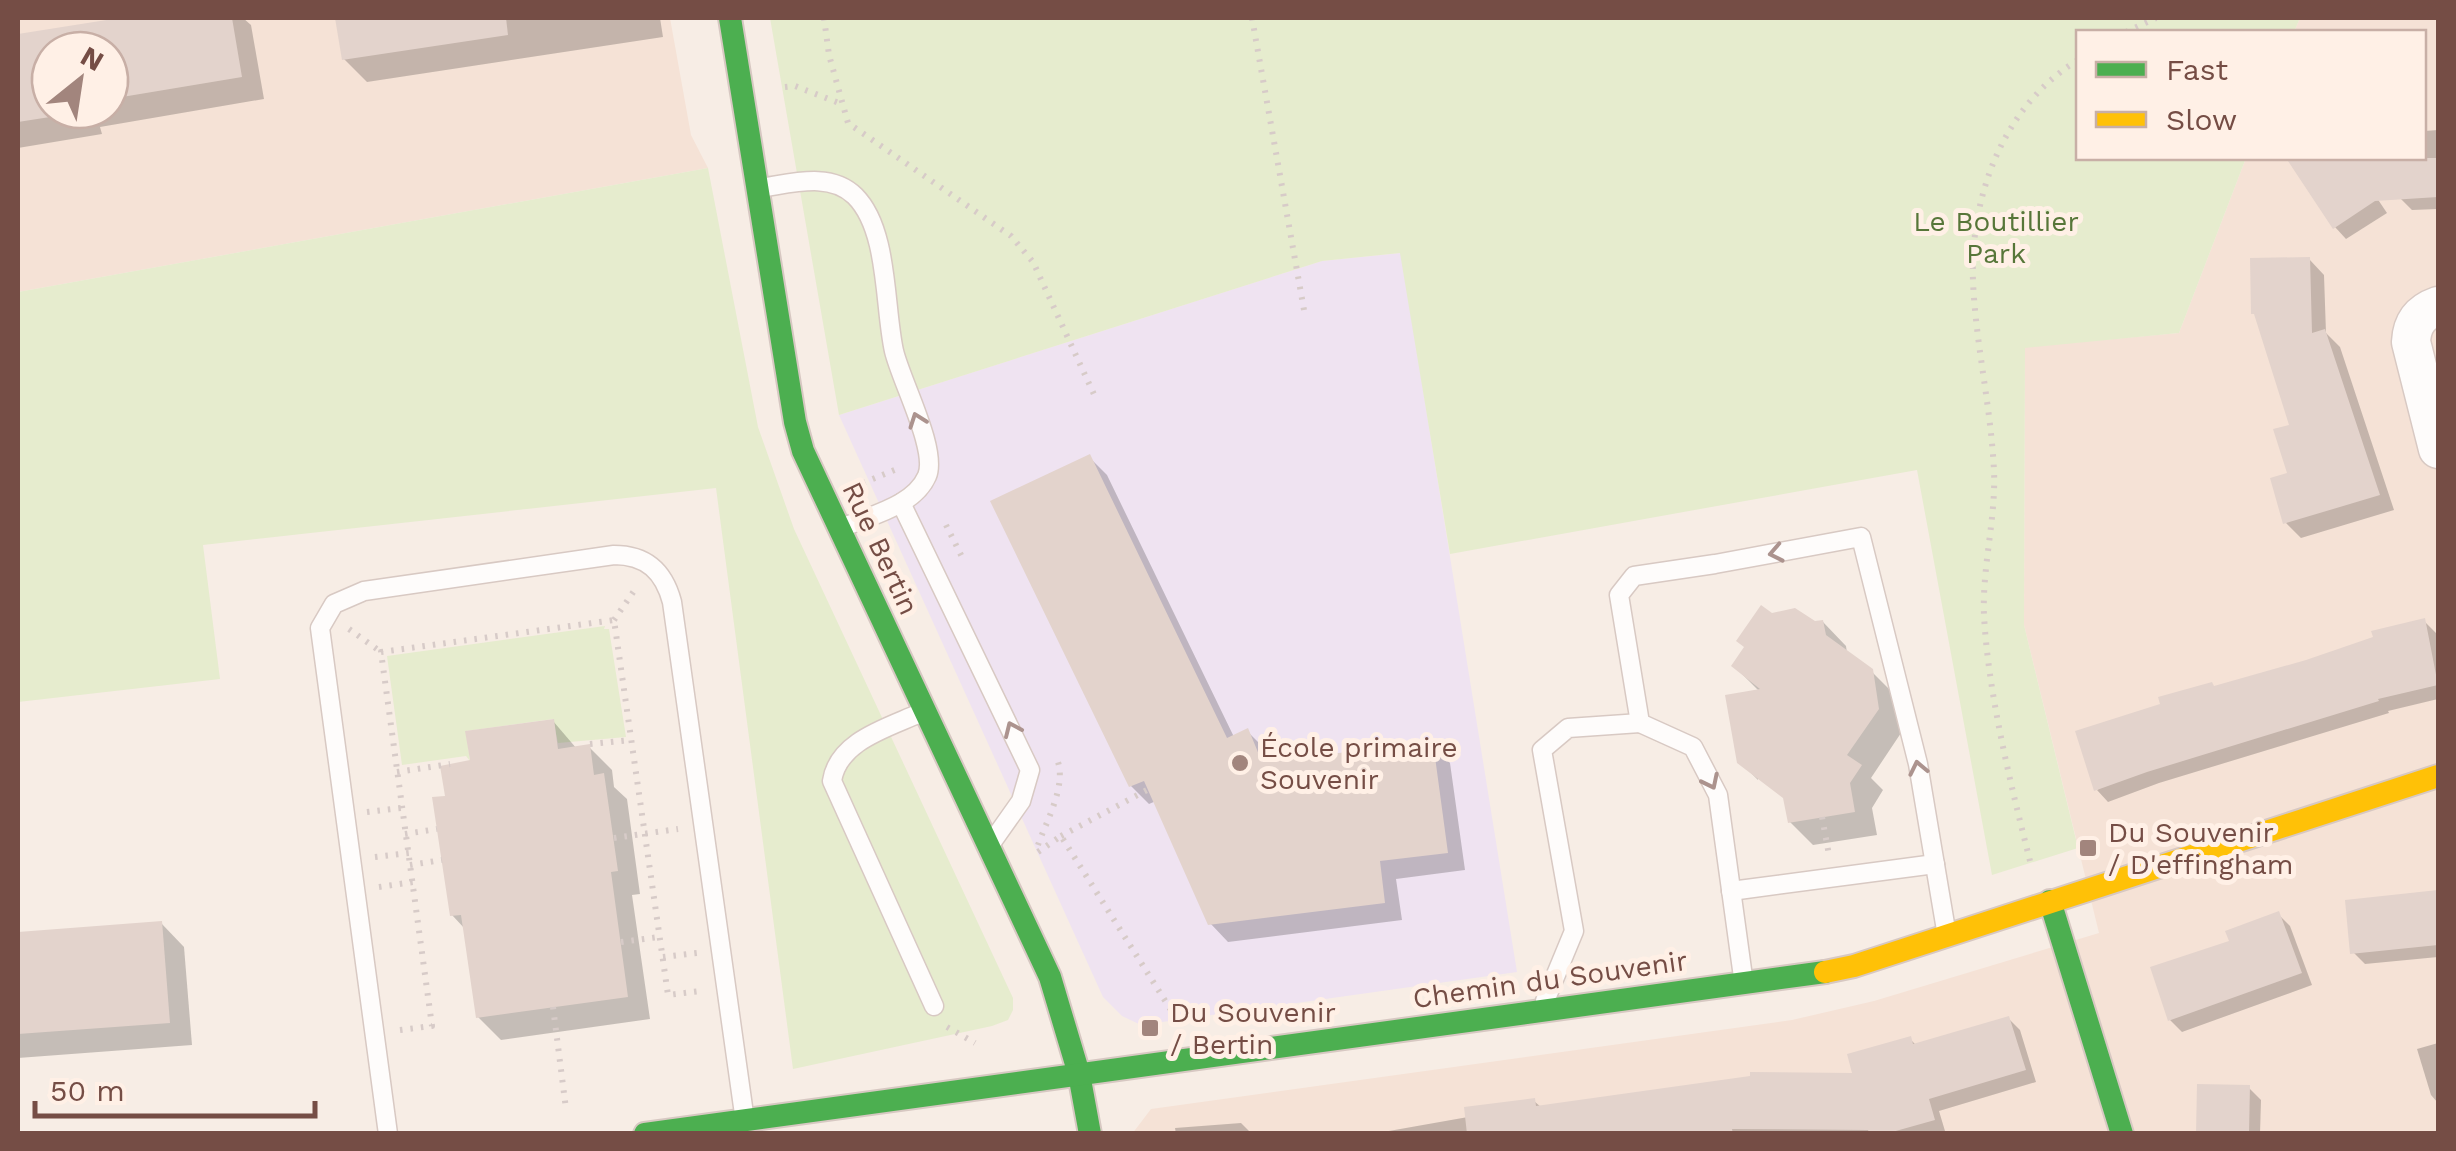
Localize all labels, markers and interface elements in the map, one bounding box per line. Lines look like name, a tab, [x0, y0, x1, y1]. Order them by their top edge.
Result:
north arrow	[30, 30, 130, 130]
legend	[2076, 30, 2426, 160]
text: N	[75, 39, 109, 78]
text: Fast	[2166, 52, 2229, 87]
text: Slow	[2166, 102, 2237, 137]
park label: Le Boutillier Park	[1913, 205, 2079, 270]
one-way arrow	[908, 412, 929, 429]
street label: Rue Bertin	[835, 477, 926, 620]
one-way arrow	[1768, 542, 1784, 563]
one-way arrow	[1004, 721, 1024, 739]
place label: École primaire Souvenir	[1260, 731, 1458, 796]
marker: École primaire Souvenir	[1229, 752, 1251, 774]
one-way arrow	[1909, 760, 1930, 777]
one-way arrow	[1698, 772, 1718, 790]
place label: Du Souvenir / D'effingham	[2108, 816, 2294, 881]
marker: Du Souvenir / D'effingham	[2077, 837, 2099, 859]
street label: Chemin du Souvenir	[1411, 944, 1690, 1015]
place label: Du Souvenir / Bertin	[1170, 996, 1336, 1061]
marker: Du Souvenir / Bertin	[1139, 1017, 1161, 1039]
scale bar	[35, 1056, 315, 1118]
text: 50 m	[50, 1073, 125, 1108]

